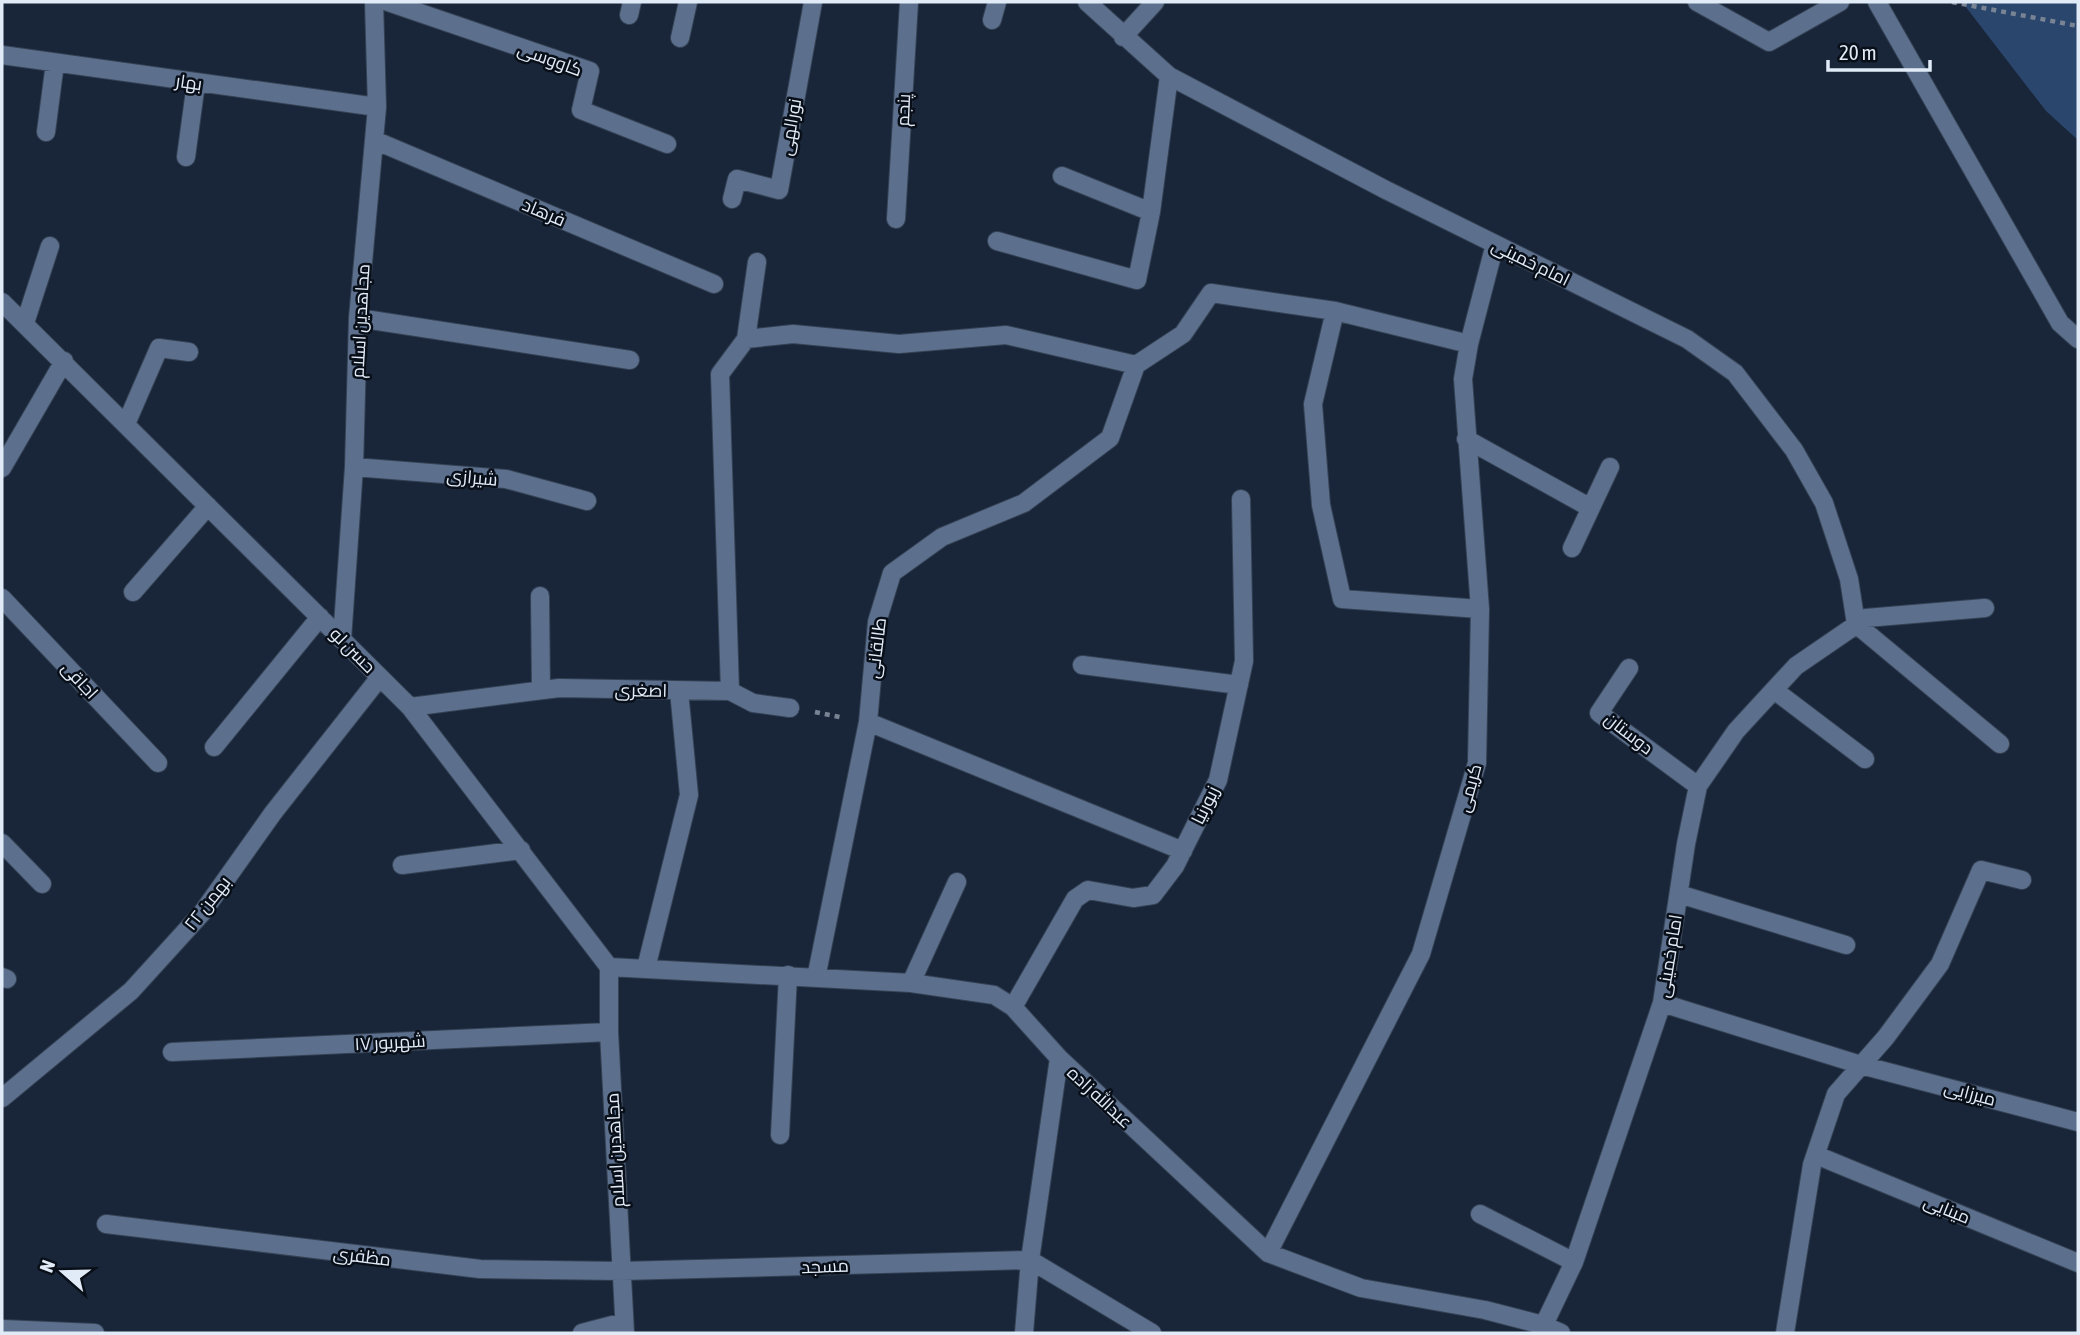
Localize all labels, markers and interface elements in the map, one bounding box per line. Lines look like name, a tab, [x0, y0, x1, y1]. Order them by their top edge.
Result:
scale bar	[1828, 28, 1930, 72]
street label: کاووسی	[515, 38, 585, 81]
text: 20 m	[1839, 40, 1877, 64]
street label: بهار	[173, 70, 204, 95]
street label: پنجم	[892, 93, 916, 127]
street label: نورالهی	[775, 97, 806, 157]
street label: فرهاد	[519, 194, 569, 231]
street label: امام خمینی	[1488, 234, 1573, 292]
street label: مجاهدین اسلام	[347, 263, 375, 379]
street label: شیرازی	[445, 464, 498, 491]
street label: طالقانی	[862, 616, 891, 680]
street label: حسن لو	[325, 623, 380, 678]
street label: اجاقی	[57, 657, 102, 704]
street label: اصغری	[615, 679, 667, 702]
street label: دوستان	[1600, 707, 1658, 759]
street label: کریمی	[1452, 761, 1487, 815]
street label: زیورنیا	[1187, 782, 1224, 828]
street label: ۲۲ بهمن	[179, 872, 235, 935]
street label: امام خمینی	[1652, 913, 1688, 999]
street label: ۱۷ شهریور	[354, 1030, 426, 1055]
street label: عبدالله زاده	[1063, 1061, 1137, 1133]
street label: میرزایی	[1942, 1076, 1998, 1111]
street label: مجاهدین اسلام	[602, 1092, 630, 1208]
street label: مینایی	[1920, 1190, 1973, 1229]
north arrow	[28, 1237, 98, 1307]
street label: مظفری	[332, 1242, 392, 1271]
street label: مسجد	[801, 1255, 849, 1277]
text: N	[35, 1257, 59, 1275]

